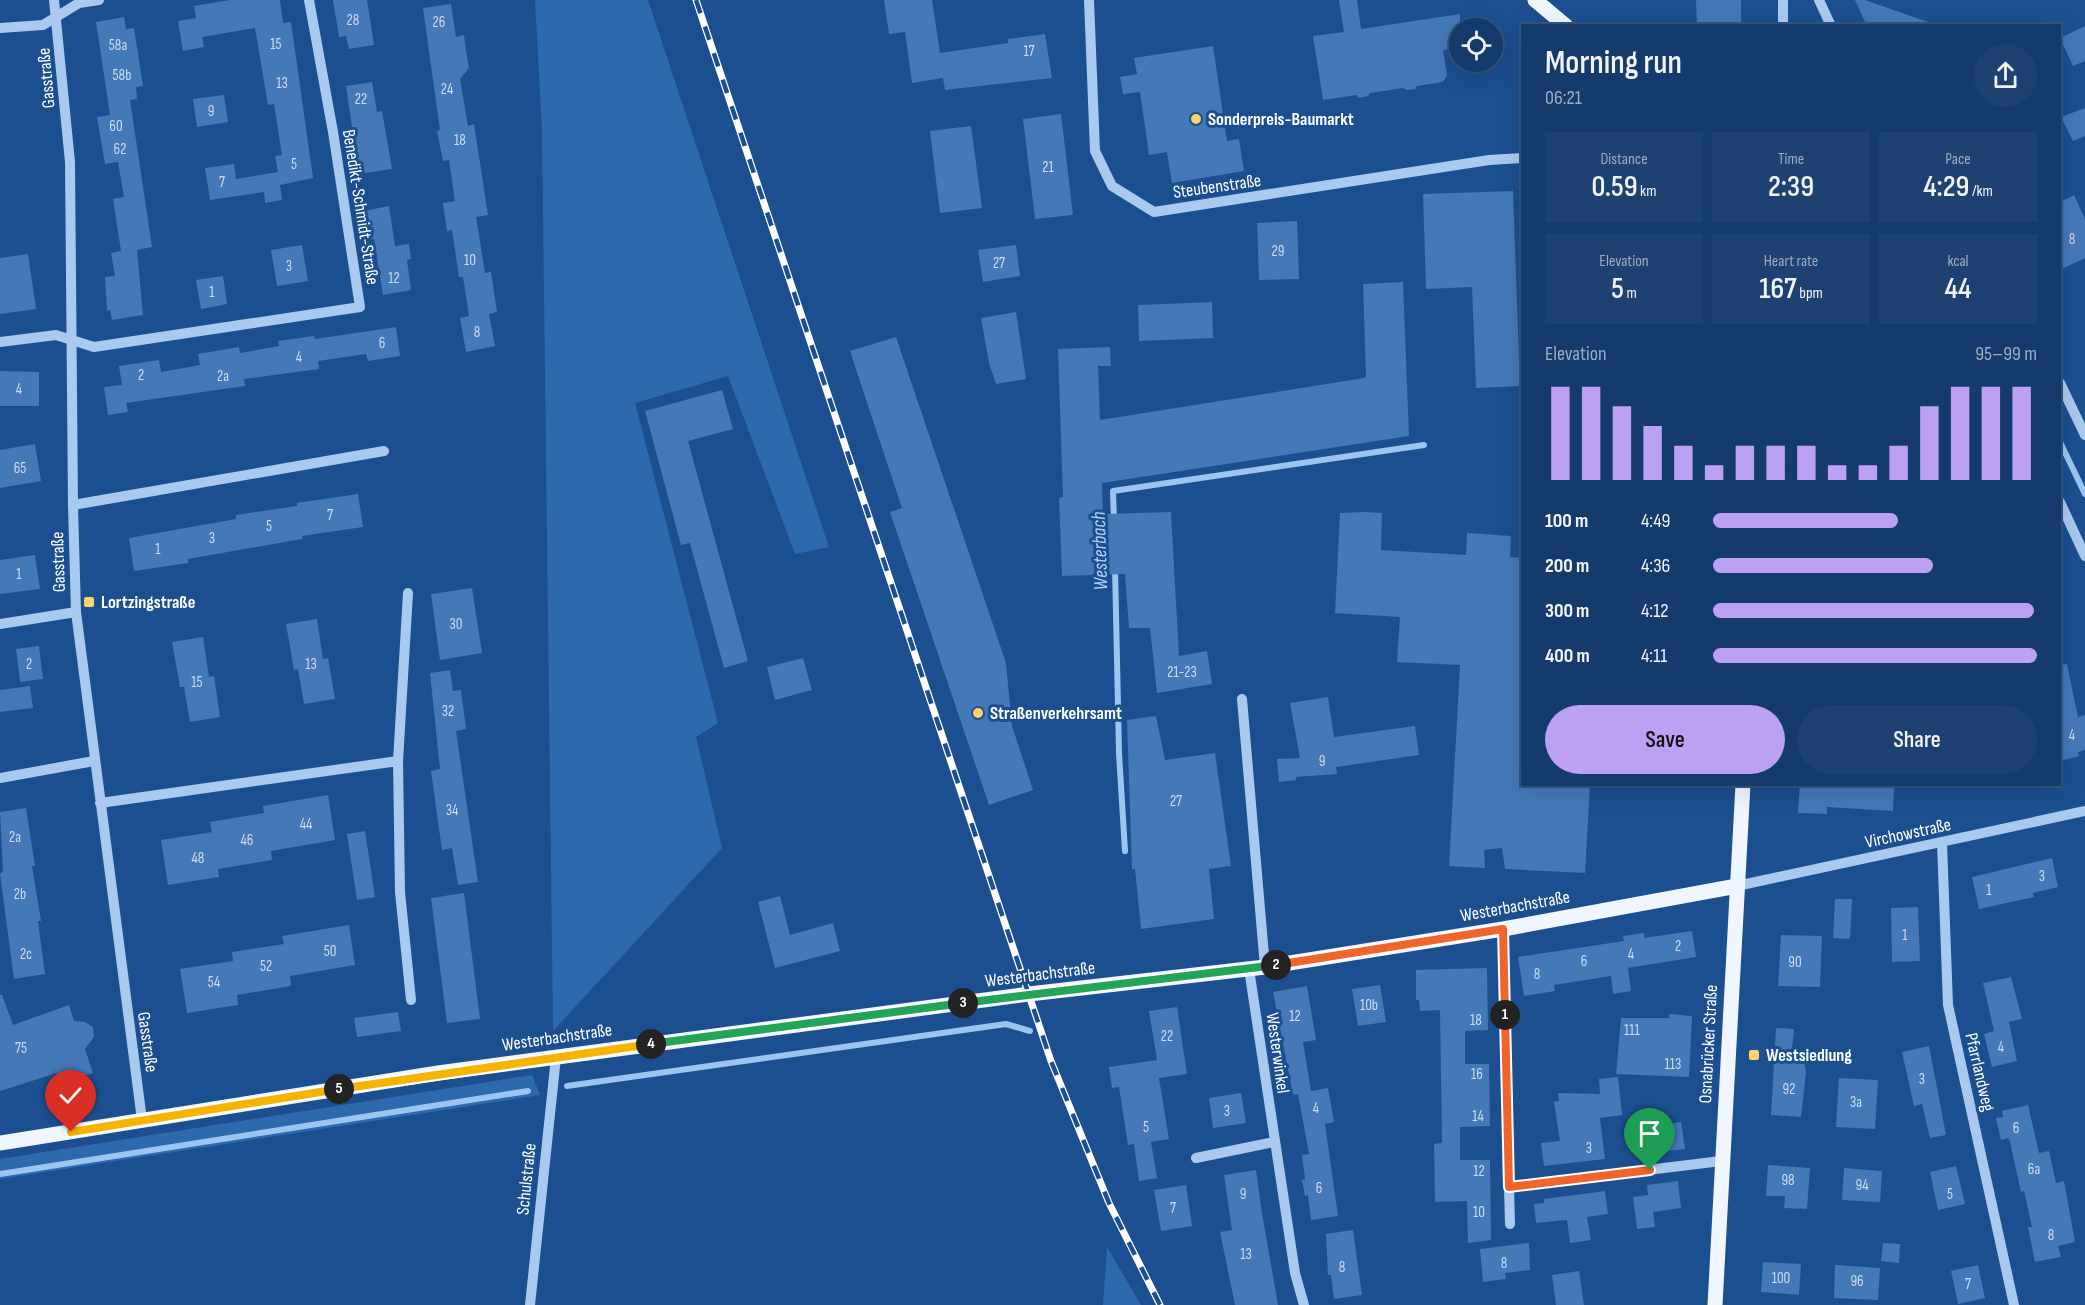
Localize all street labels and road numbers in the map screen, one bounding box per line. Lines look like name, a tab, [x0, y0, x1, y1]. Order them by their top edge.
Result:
street label: Gasstraße	[33, 47, 60, 109]
street label: Benedikt-Schmidt-Straße	[338, 128, 383, 286]
street label: Steubenstraße	[1172, 170, 1262, 203]
street label: Gasstraße	[47, 531, 70, 593]
street label: Virchowstraße	[1863, 814, 1953, 853]
street label: Westerbachstraße	[1459, 887, 1571, 926]
street label: Westerbachstraße	[984, 957, 1096, 992]
street label: Osnabrücker Straße	[1695, 984, 1722, 1104]
street label: Gasstraße	[133, 1011, 162, 1074]
street label: Westerwinkel	[1261, 1011, 1294, 1095]
street label: Westerbachstraße	[501, 1019, 613, 1056]
street label: Pfarrlandweg	[1960, 1031, 1999, 1113]
street label: Schulstraße	[512, 1142, 541, 1216]

